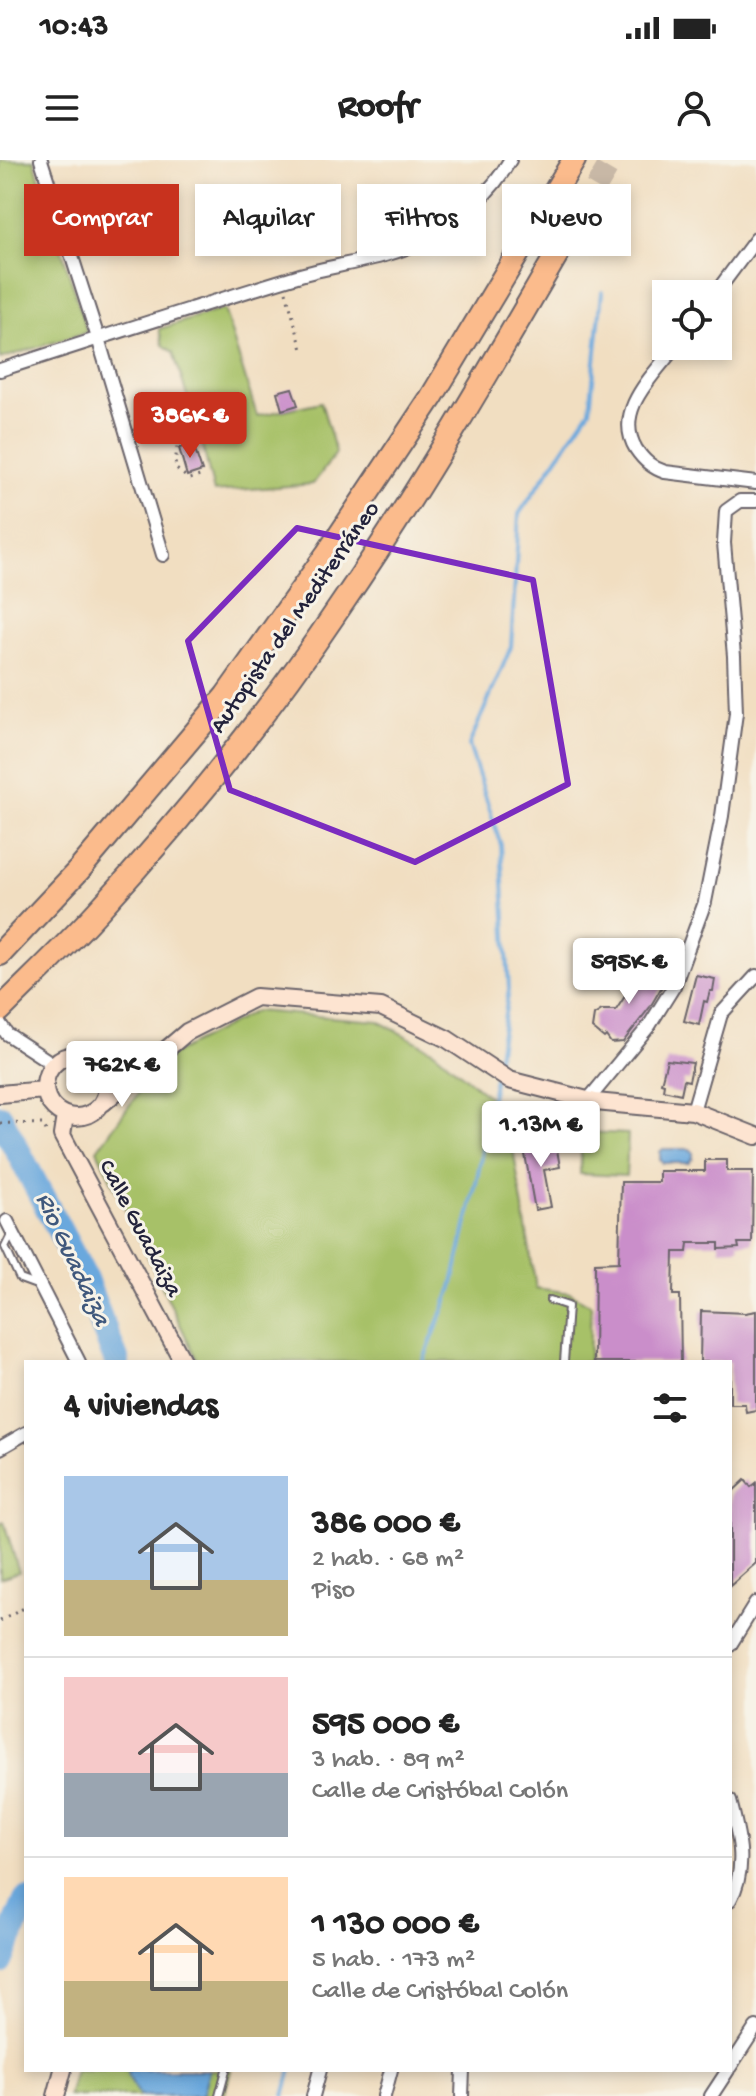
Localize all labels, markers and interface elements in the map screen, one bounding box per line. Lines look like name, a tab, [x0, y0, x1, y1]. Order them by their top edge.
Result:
text: 10:43	[40, 11, 108, 46]
icon: menu	[40, 86, 84, 130]
icon: person	[672, 86, 716, 130]
text: Roofr	[338, 87, 418, 130]
chip: Comprar	[24, 184, 179, 256]
chip: Alquilar	[195, 184, 341, 256]
chip: Filtros	[357, 184, 486, 256]
chip: Nuevo	[502, 184, 631, 256]
map controls	[652, 280, 732, 360]
button: locate	[652, 280, 732, 360]
pin: 386K €	[125, 392, 255, 460]
text: 386K €	[152, 402, 228, 433]
street label: Autopista del Mediterráneo	[205, 496, 387, 740]
pin: 595K €	[564, 938, 694, 1006]
text: 595K €	[591, 948, 667, 979]
pin: 762K €	[57, 1041, 187, 1109]
text: 762K €	[84, 1051, 160, 1082]
pin: 1.13M €	[467, 1101, 615, 1169]
text: 1.13M €	[500, 1111, 582, 1142]
street label: Calle Guadaiza	[91, 1155, 188, 1303]
water label: Rio Guadaiza	[27, 1189, 116, 1333]
icon: filters	[648, 1386, 692, 1430]
text: 4 viviendas	[64, 1388, 218, 1428]
text: 386 000 €	[312, 1505, 460, 1545]
icon: home	[128, 1508, 224, 1604]
text: 2 hab. · 68 m²	[312, 1545, 464, 1576]
text: Piso	[312, 1576, 355, 1607]
text: 595 000 €	[312, 1706, 459, 1746]
icon: home	[128, 1709, 224, 1805]
text: 3 hab. · 89 m²	[312, 1746, 465, 1777]
text: Calle de Cristóbal Colón	[312, 1777, 568, 1808]
text: 1 130 000 €	[312, 1906, 479, 1946]
icon: home	[128, 1909, 224, 2005]
text: 5 hab. · 173 m²	[312, 1946, 475, 1977]
text: Calle de Cristóbal Colón	[312, 1977, 568, 2008]

